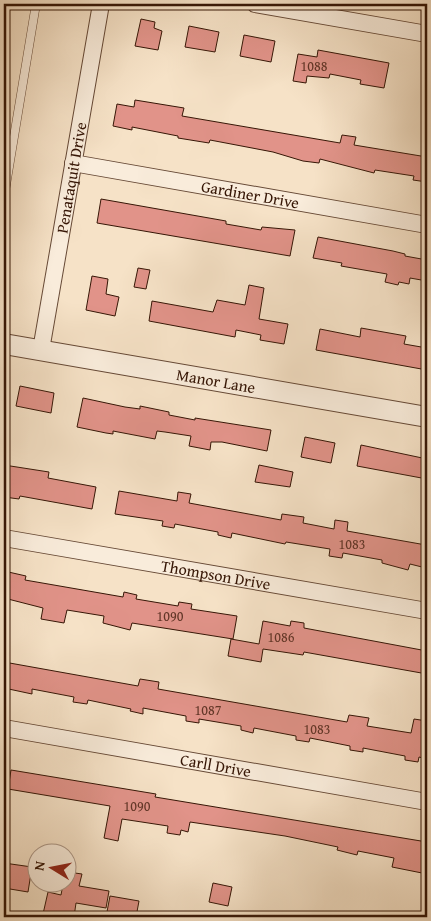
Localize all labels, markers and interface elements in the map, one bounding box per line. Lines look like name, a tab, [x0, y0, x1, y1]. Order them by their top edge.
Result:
house number: 1088	[301, 56, 328, 76]
street label: Penataquit Drive	[49, 120, 92, 235]
street label: Gardiner Drive	[199, 174, 301, 214]
street label: Manor Lane	[174, 362, 257, 399]
house number: 1083	[339, 534, 365, 554]
street label: Thompson Drive	[159, 553, 273, 596]
house number: 1090	[157, 606, 184, 626]
house number: 1086	[268, 627, 295, 647]
house number: 1087	[195, 700, 222, 720]
house number: 1083	[304, 719, 330, 739]
street label: Carll Drive	[179, 747, 253, 783]
house number: 1090	[124, 796, 151, 816]
north arrow	[28, 844, 78, 894]
text: N	[29, 859, 50, 872]

